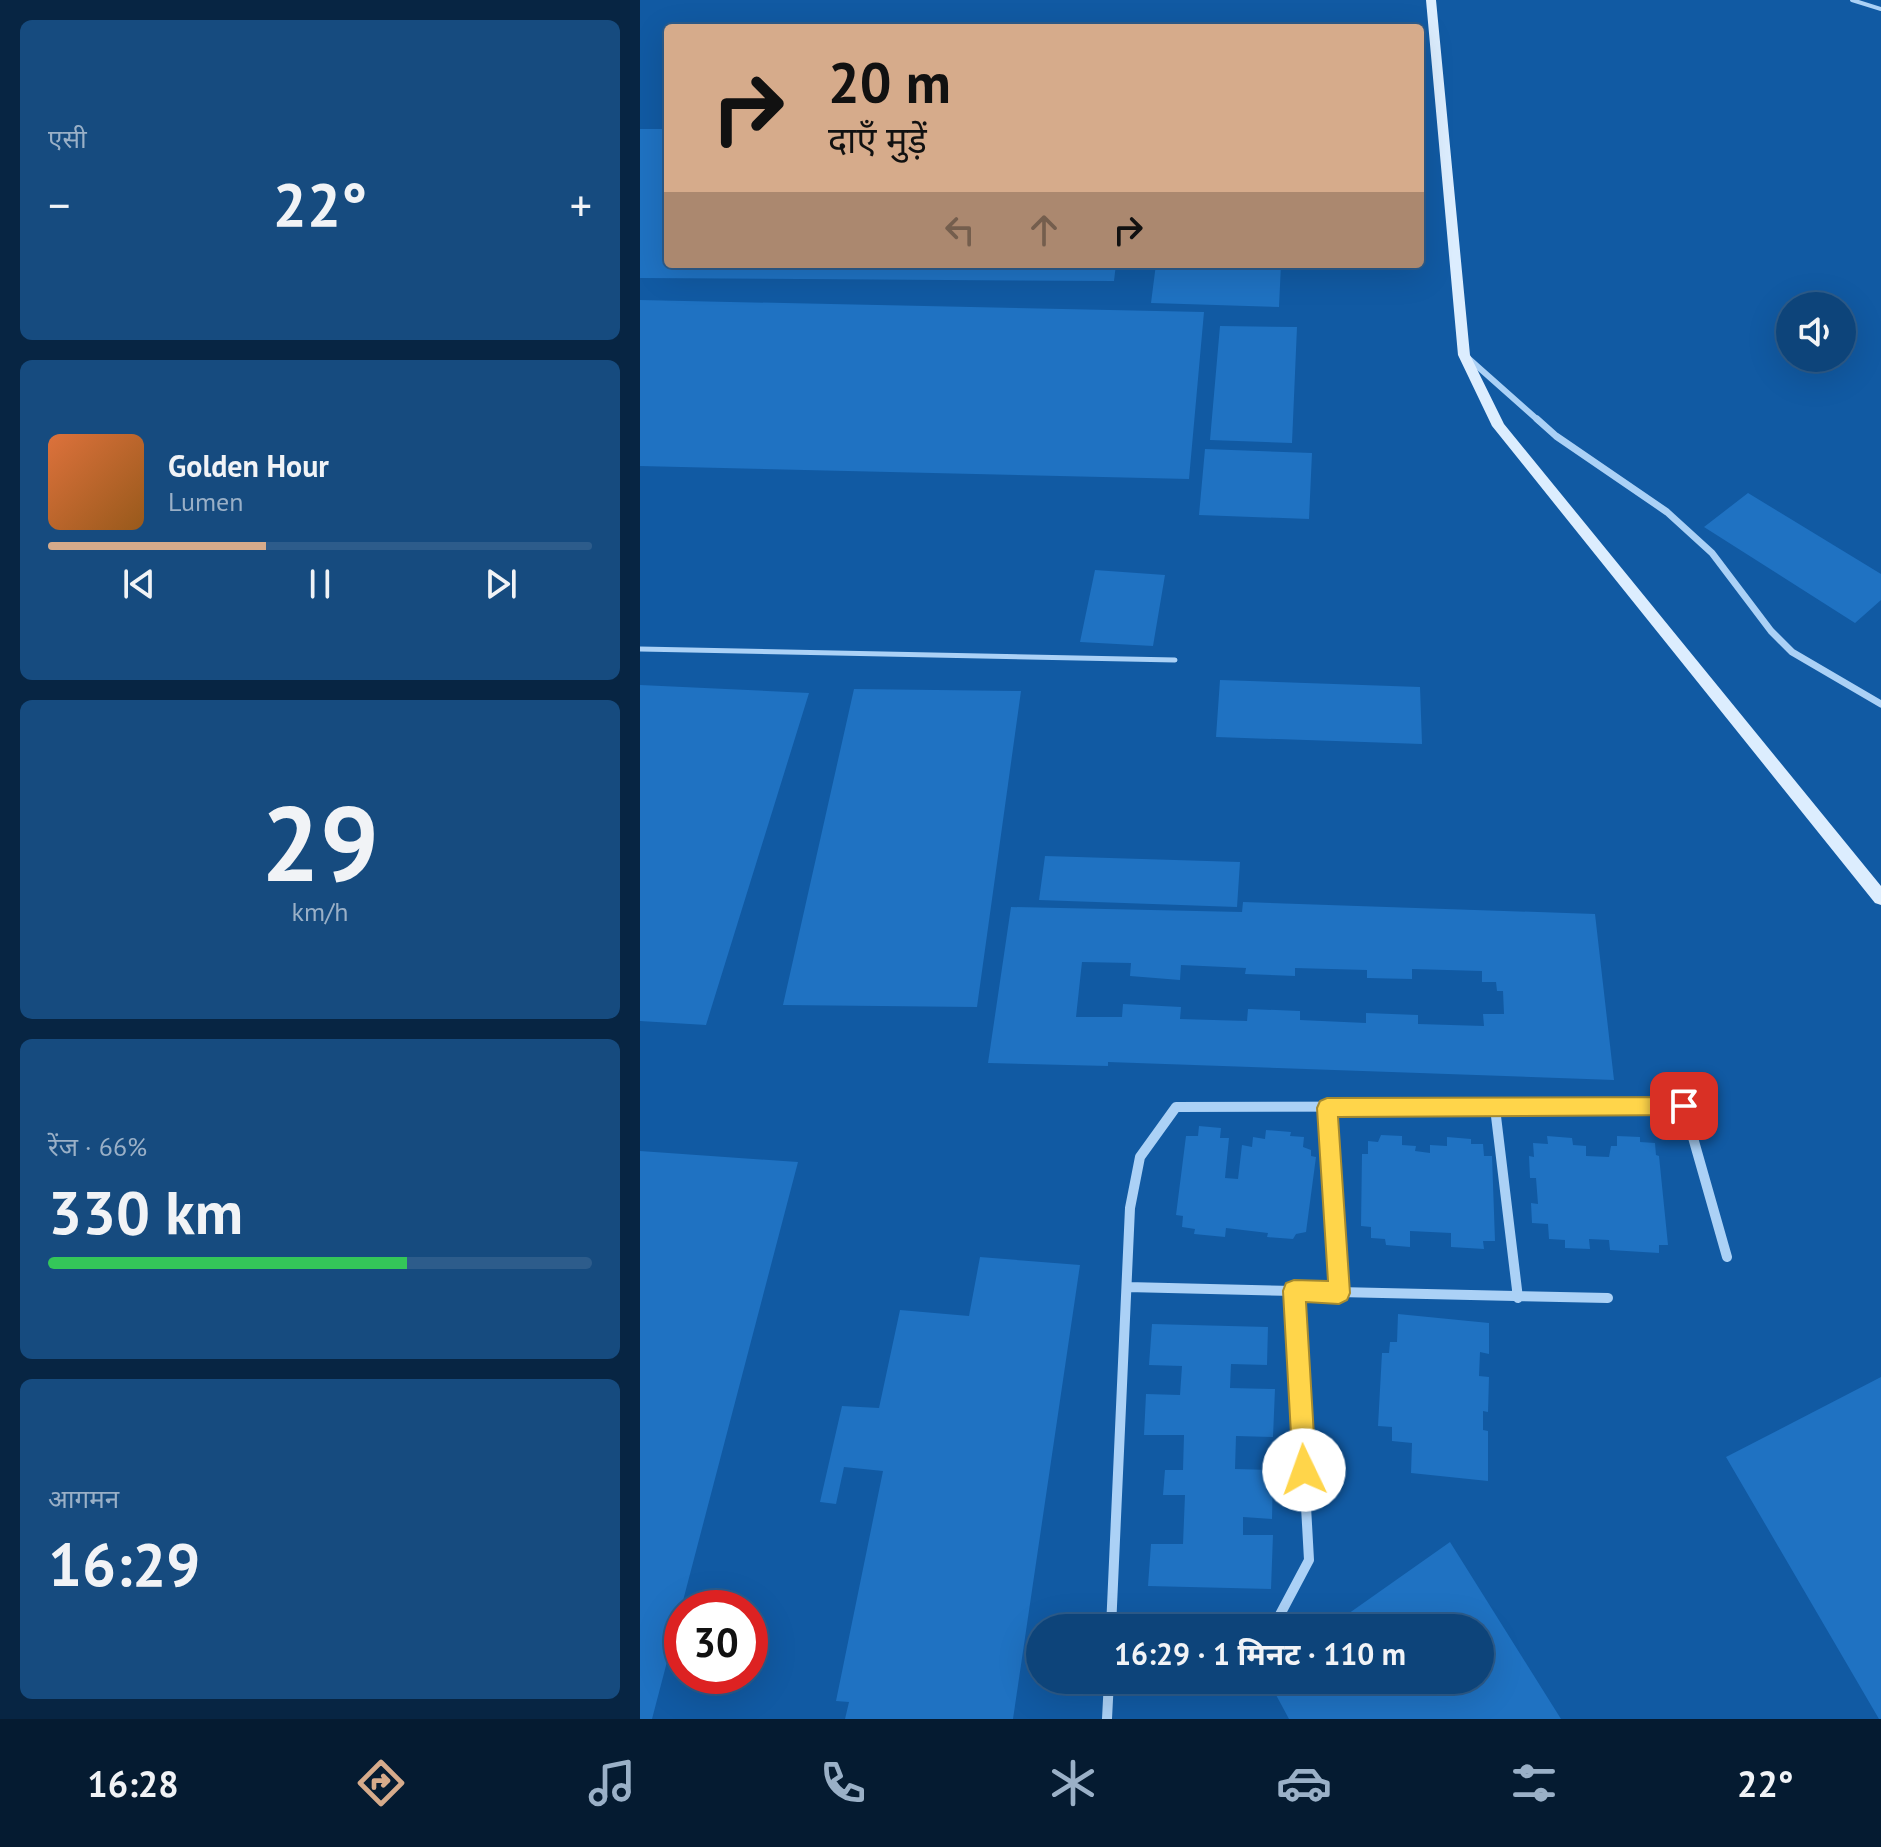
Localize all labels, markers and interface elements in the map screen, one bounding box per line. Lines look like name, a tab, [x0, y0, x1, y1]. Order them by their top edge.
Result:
text: 20 m	[828, 46, 951, 118]
icon: right	[696, 56, 800, 160]
text: दाएँ मुड़ें	[828, 116, 927, 163]
text: एसी	[48, 122, 87, 155]
text: 22°	[273, 165, 367, 243]
text: −	[48, 176, 70, 233]
text: +	[570, 176, 592, 233]
icon: left	[938, 208, 982, 252]
icon: ahead	[1022, 208, 1066, 252]
icon: right	[1106, 208, 1150, 252]
map controls	[1776, 292, 1856, 372]
button: sound	[1776, 292, 1856, 372]
text: Golden Hour	[168, 446, 329, 485]
text: Lumen	[168, 485, 243, 518]
icon: previous	[117, 562, 161, 606]
icon: pause	[298, 562, 342, 606]
icon: next	[479, 562, 523, 606]
text: 29	[261, 775, 379, 910]
text: km/h	[292, 895, 349, 928]
pin	[1650, 1072, 1718, 1140]
icon: arrive	[1662, 1084, 1706, 1128]
text: रेंज · 66%	[48, 1130, 147, 1163]
text: 330 km	[48, 1173, 243, 1251]
position arrow	[1262, 1428, 1346, 1512]
text: आगमन	[48, 1482, 119, 1515]
text: 16:29	[48, 1525, 200, 1603]
speed limit sign: 30	[664, 1590, 768, 1694]
text: 16:29 · 1 मिनट · 110 m	[1114, 1634, 1406, 1673]
icon: directions	[353, 1755, 409, 1811]
icon: music	[584, 1755, 640, 1811]
icon: phone	[815, 1755, 871, 1811]
icon: climate	[1045, 1755, 1101, 1811]
icon: car	[1276, 1755, 1332, 1811]
icon: filters	[1506, 1755, 1562, 1811]
text: 16:28	[87, 1760, 179, 1807]
text: 22°	[1737, 1760, 1794, 1807]

